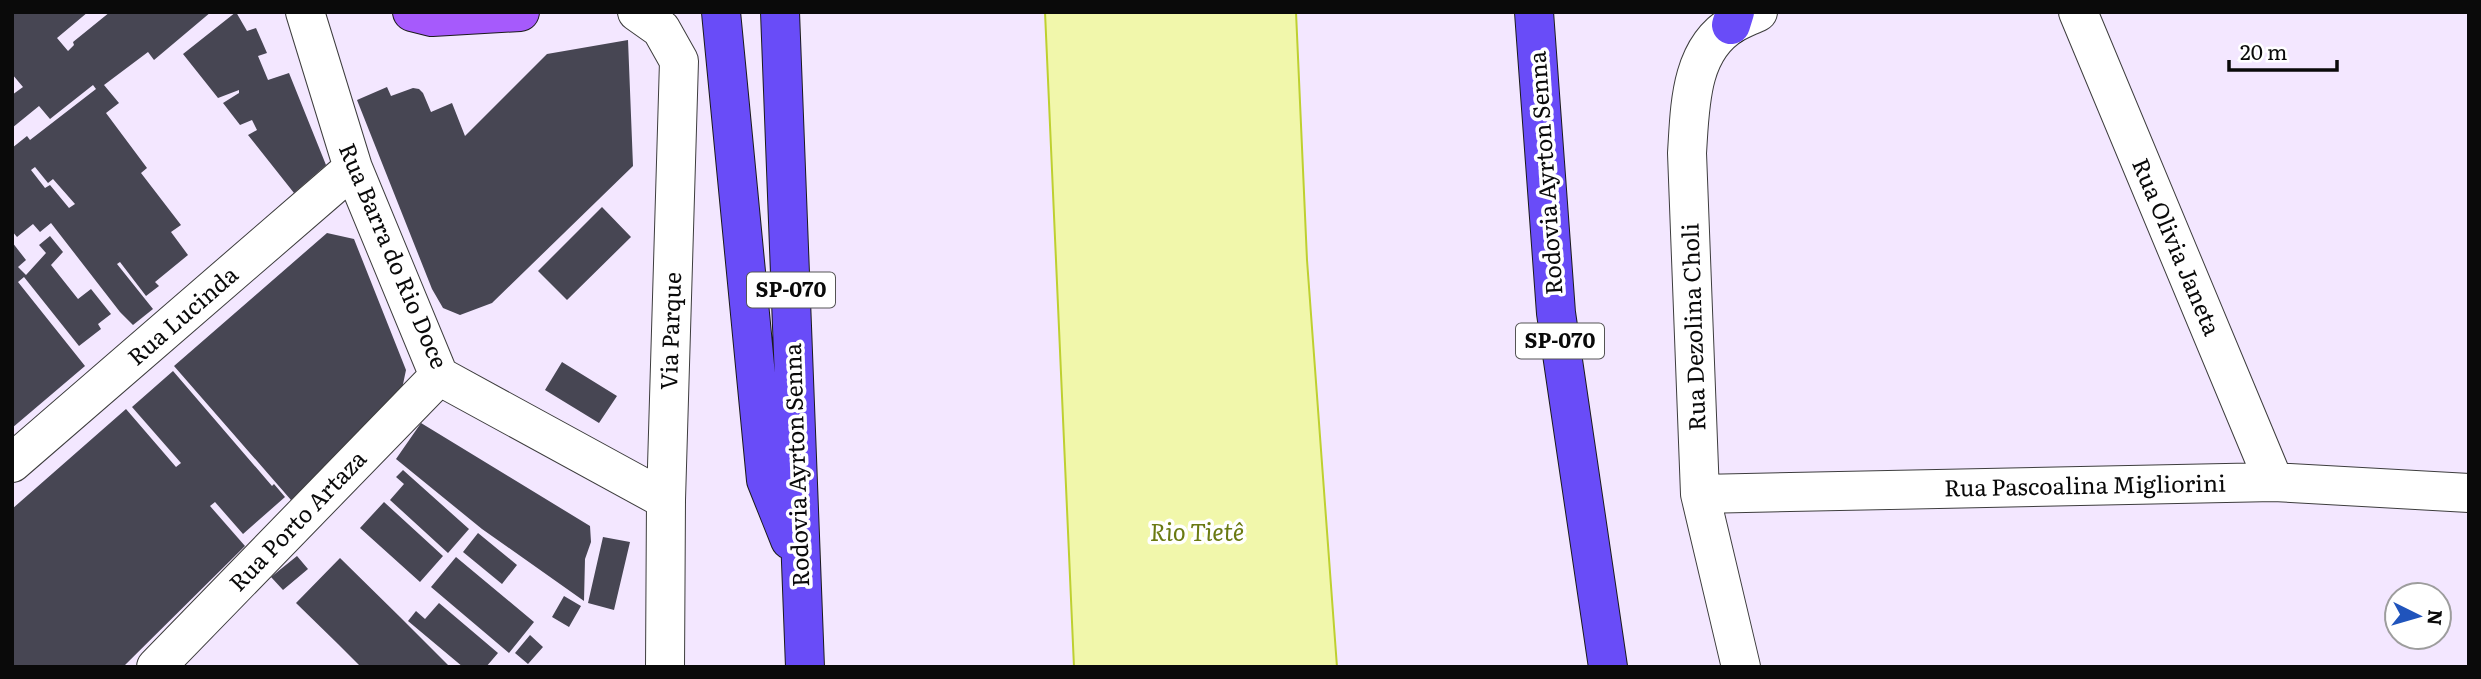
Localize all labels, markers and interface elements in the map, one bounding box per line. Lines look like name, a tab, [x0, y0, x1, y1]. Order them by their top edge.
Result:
scale bar	[2229, 28, 2338, 72]
text: 20 m	[2240, 35, 2287, 66]
street label: Rodovia Ayrton Senna	[1518, 50, 1569, 296]
street label: Rua Barra do Rio Doce	[332, 137, 458, 373]
street label: Rua Olivia Janeta	[2125, 152, 2231, 341]
street label: Rua Dezolina Choli	[1671, 222, 1713, 432]
street label: Rua Lucinda	[119, 256, 245, 372]
street label: Via Parque	[650, 271, 688, 391]
road number: SP-070	[747, 272, 835, 308]
road number: SP-070	[1516, 324, 1604, 358]
street label: Rodovia Ayrton Senna	[774, 342, 816, 588]
street label: Rua Porto Artaza	[220, 441, 373, 598]
street label: Rua Pascoalina Migliorini	[1944, 465, 2226, 503]
water label: Rio Tietê	[1150, 513, 1244, 548]
north arrow	[2383, 581, 2453, 651]
text: N	[2421, 608, 2451, 627]

